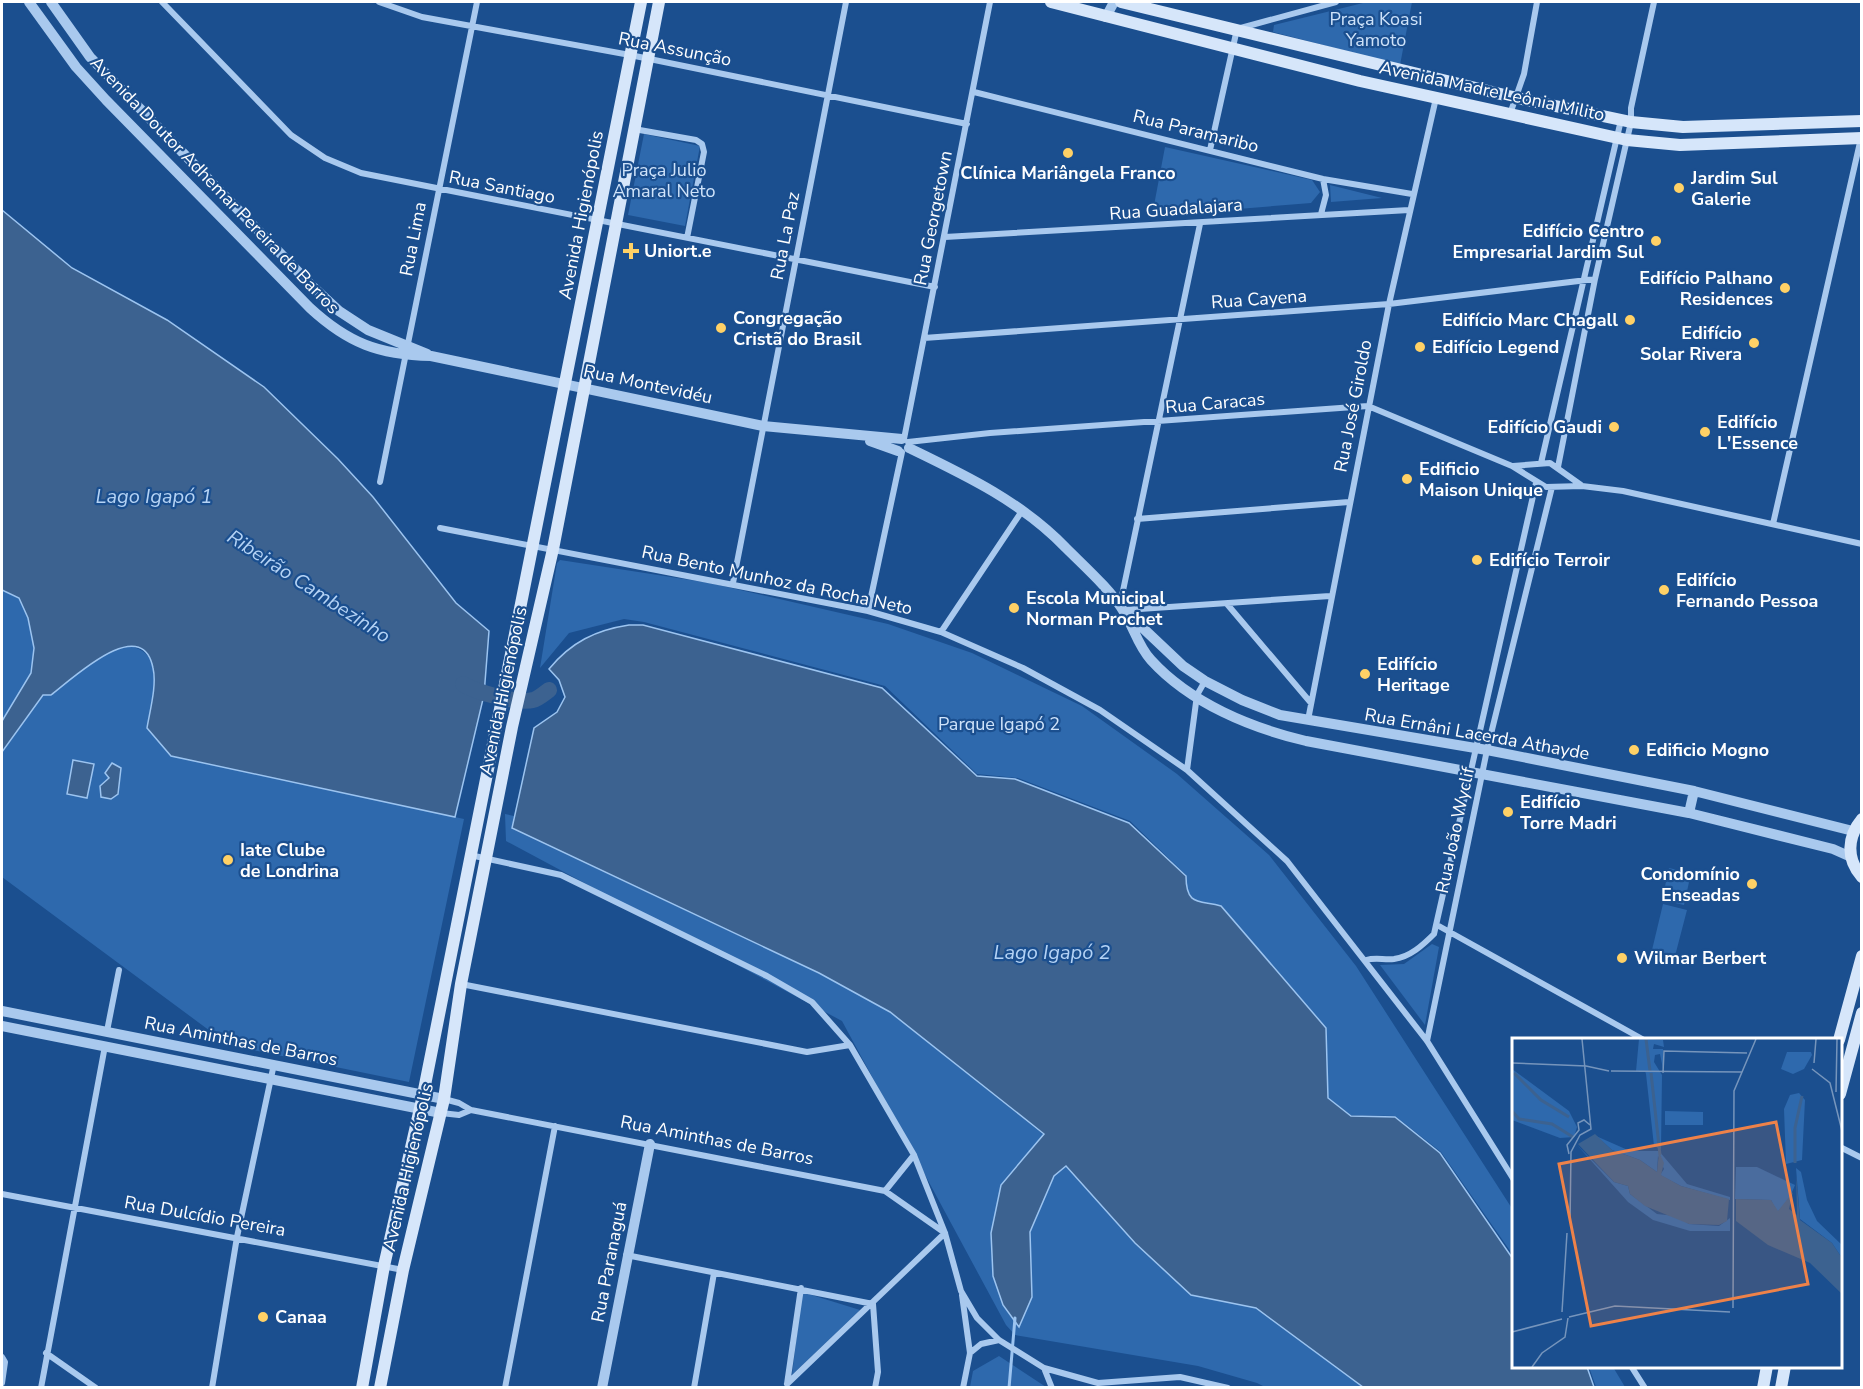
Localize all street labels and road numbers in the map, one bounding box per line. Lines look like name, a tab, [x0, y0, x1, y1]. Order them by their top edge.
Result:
street label: Rua Assunção	[616, 26, 734, 72]
street label: Avenida Doutor Adhemar Pereira de Barros	[85, 51, 345, 319]
street label: Avenida Madre Leônia Milito	[1377, 55, 1607, 127]
street label: Rua Paramaribo	[1131, 104, 1261, 158]
street label: Avenida Higienópolis	[553, 129, 609, 301]
street label: Rua Georgetown	[908, 149, 958, 287]
street label: Rua Santiago	[447, 165, 557, 209]
street label: Rua La Paz	[765, 190, 805, 282]
street label: Rua Guadalajara	[1109, 192, 1243, 226]
street label: Rua Lima	[394, 200, 432, 278]
street label: Rua Cayena	[1210, 284, 1308, 314]
street label: Rua José Giroldo	[1328, 338, 1378, 474]
street label: Rua Montevidéu	[581, 359, 715, 409]
street label: Rua Caracas	[1164, 387, 1266, 419]
street label: Rua Bento Munhoz da Rocha Neto	[639, 540, 915, 620]
street label: Avenida Higienópolis	[473, 605, 533, 777]
street label: Rua Ernâni Lacerda Athayde	[1363, 702, 1591, 766]
street label: Rua João Wyclif	[1430, 764, 1480, 895]
street label: Rua Aminthas de Barros	[142, 1010, 340, 1072]
street label: Avenida Higienópolis	[377, 1081, 439, 1253]
street label: Rua Aminthas de Barros	[618, 1109, 816, 1171]
street label: Rua Dulcídio Pereira	[122, 1190, 288, 1242]
street label: Rua Paranaguá	[586, 1200, 632, 1324]

